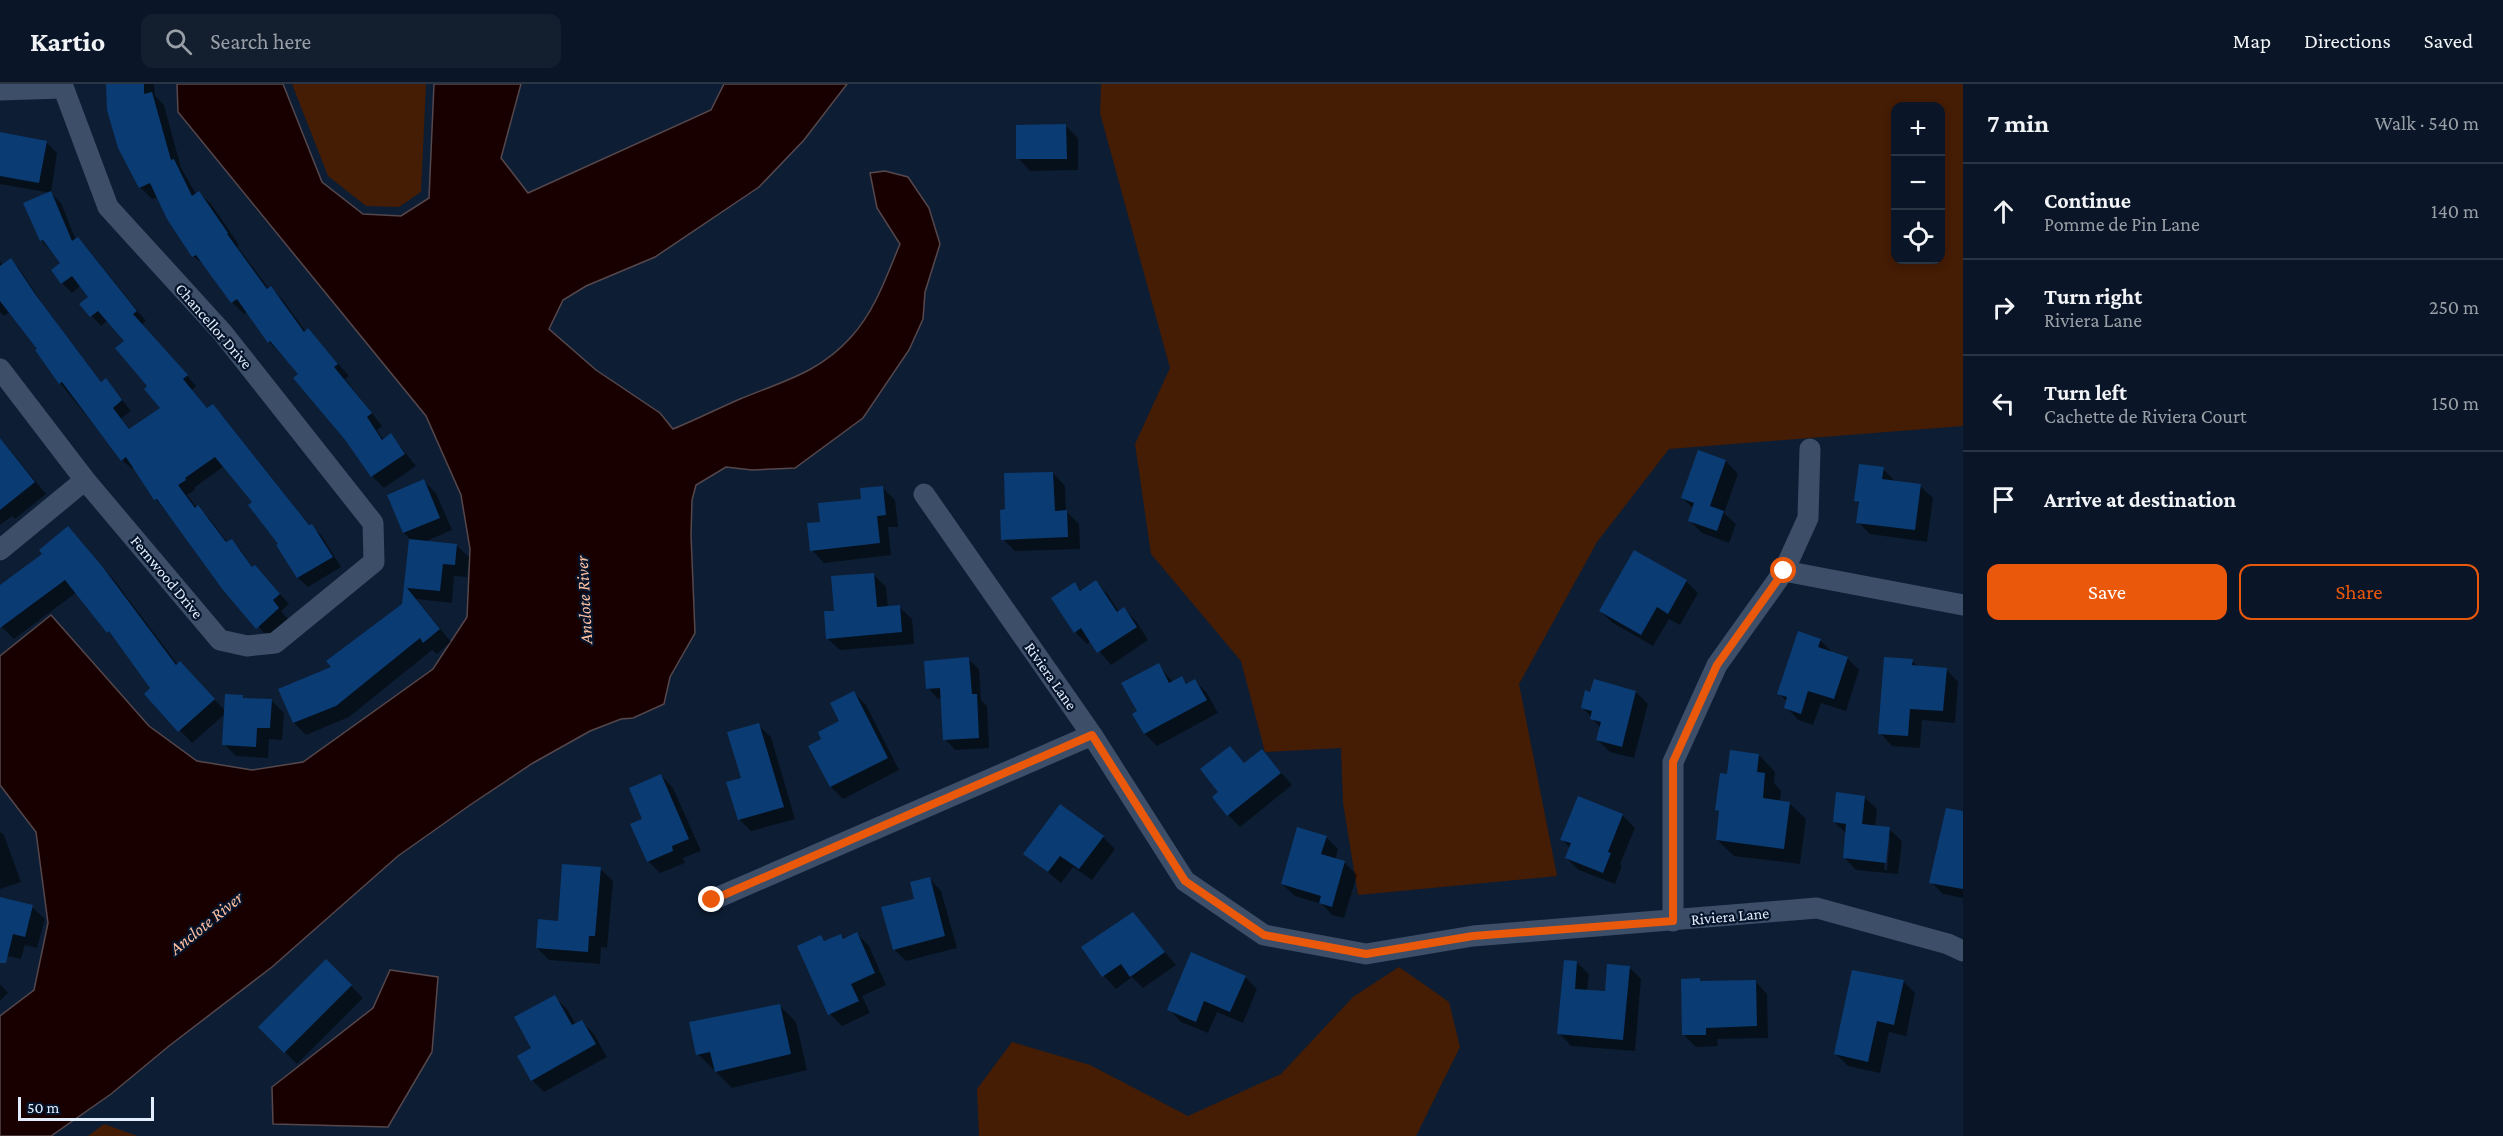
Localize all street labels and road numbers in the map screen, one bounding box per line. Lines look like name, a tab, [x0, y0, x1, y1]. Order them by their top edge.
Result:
street label: Chancellor Drive	[172, 280, 256, 372]
street label: Fernwood Drive	[128, 532, 206, 622]
street label: Riviera Lane	[1022, 639, 1080, 713]
street label: Riviera Lane	[1690, 904, 1770, 928]

